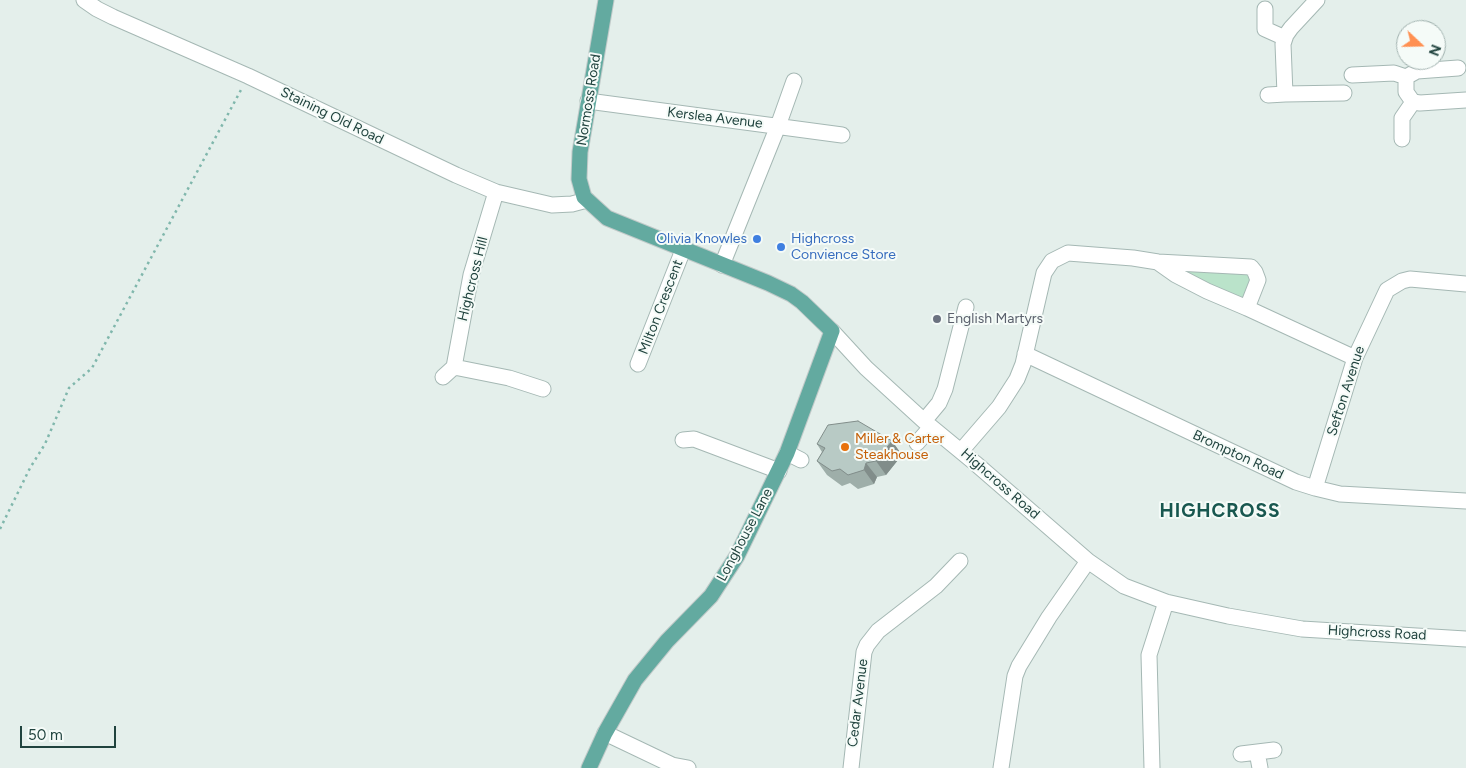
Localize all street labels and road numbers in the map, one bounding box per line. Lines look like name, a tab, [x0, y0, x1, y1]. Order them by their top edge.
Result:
street label: Normoss Road	[573, 53, 605, 147]
street label: Staining Old Road	[278, 84, 386, 148]
street label: Kerslea Avenue	[666, 104, 764, 132]
street label: Highcross Hill	[454, 235, 492, 323]
street label: Milton Crescent	[635, 257, 687, 357]
street label: Sefton Avenue	[1324, 344, 1368, 438]
street label: Brompton Road	[1190, 427, 1286, 483]
street label: Highcross Road	[957, 445, 1043, 523]
street label: Longhouse Lane	[713, 486, 777, 584]
street label: Highcross Road	[1327, 622, 1427, 644]
street label: Cedar Avenue	[844, 658, 872, 748]

